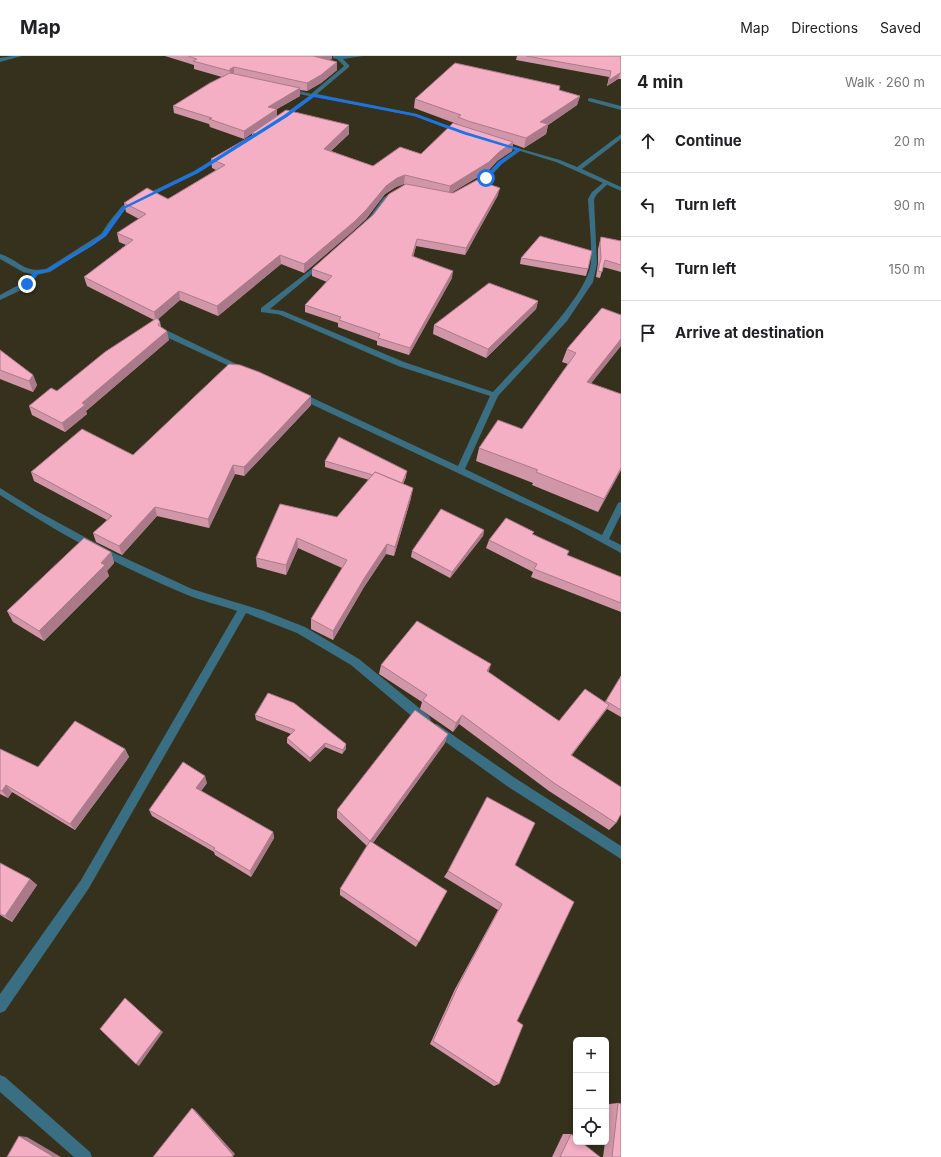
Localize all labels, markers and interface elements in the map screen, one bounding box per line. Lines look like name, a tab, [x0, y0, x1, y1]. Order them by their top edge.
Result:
text: Map	[20, 16, 61, 39]
text: Map	[740, 19, 769, 36]
text: Directions	[791, 19, 858, 36]
text: Saved	[880, 19, 921, 36]
text: 4 min	[637, 72, 683, 92]
text: Walk · 260 m	[845, 74, 925, 90]
icon: ahead	[637, 130, 659, 152]
text: Continue	[675, 131, 742, 150]
text: 20 m	[894, 133, 925, 149]
route start	[477, 169, 495, 187]
icon: left	[637, 194, 659, 216]
text: Turn left	[675, 195, 736, 214]
text: 90 m	[894, 197, 925, 213]
icon: left	[637, 258, 659, 280]
text: Turn left	[675, 259, 736, 278]
text: 150 m	[889, 261, 925, 277]
route end	[18, 275, 36, 293]
icon: arrive	[637, 322, 659, 344]
text: Arrive at destination	[675, 323, 824, 342]
map controls	[573, 1037, 609, 1145]
button: +	[573, 1037, 609, 1073]
button: −	[573, 1073, 609, 1109]
button: locate	[573, 1109, 609, 1145]

